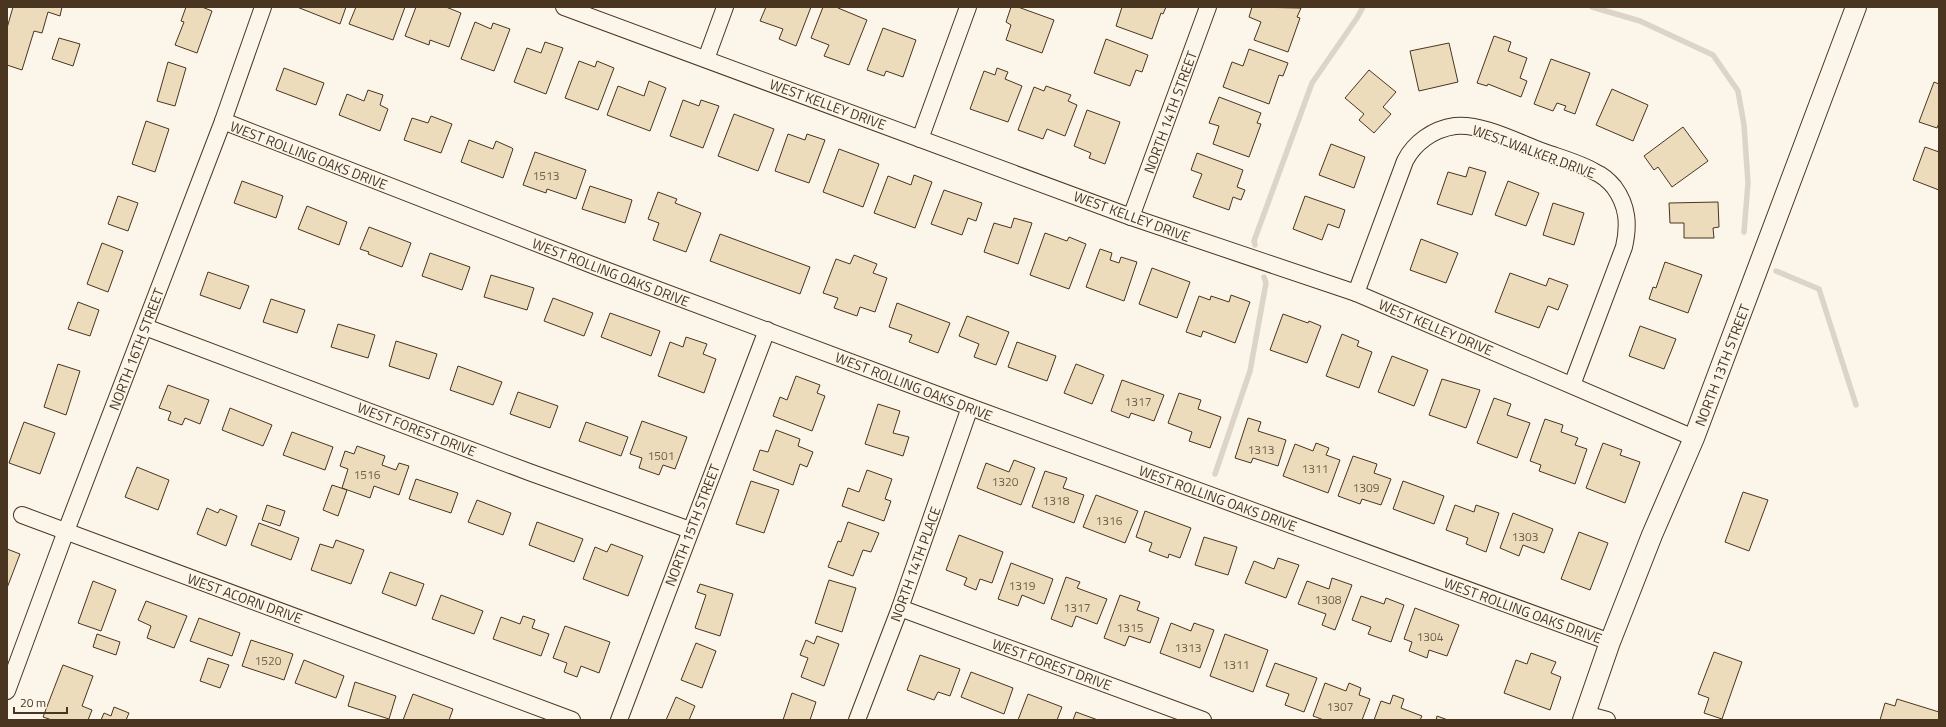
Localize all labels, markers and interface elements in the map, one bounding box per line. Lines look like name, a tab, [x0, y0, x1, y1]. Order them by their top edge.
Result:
street label: NORTH 14TH STREET	[1138, 47, 1202, 176]
street label: WEST KELLEY DRIVE	[767, 73, 889, 135]
street label: WEST ROLLING OAKS DRIVE	[227, 115, 391, 195]
street label: WEST WALKER DRIVE	[1469, 119, 1599, 183]
house number: 1513	[533, 166, 559, 185]
street label: WEST KELLEY DRIVE	[1071, 185, 1193, 247]
street label: WEST ROLLING OAKS DRIVE	[529, 232, 693, 312]
street label: NORTH 16TH STREET	[103, 284, 169, 413]
street label: WEST KELLEY DRIVE	[1375, 293, 1497, 361]
street label: NORTH 13TH STREET	[1689, 300, 1755, 429]
street label: WEST ROLLING OAKS DRIVE	[832, 346, 996, 426]
house number: 1317	[1125, 392, 1151, 411]
street label: WEST FOREST DRIVE	[354, 397, 480, 461]
house number: 1313	[1248, 440, 1274, 459]
house number: 1501	[648, 446, 674, 465]
house number: 1311	[1302, 459, 1328, 478]
street label: NORTH 15TH STREET	[659, 460, 725, 589]
street label: WEST ROLLING OAKS DRIVE	[1136, 460, 1300, 537]
house number: 1516	[354, 465, 381, 484]
house number: 1320	[992, 472, 1019, 491]
house number: 1309	[1353, 478, 1380, 497]
house number: 1318	[1043, 491, 1070, 510]
street label: NORTH 14TH PLACE	[884, 503, 946, 625]
house number: 1316	[1096, 511, 1123, 530]
house number: 1303	[1512, 527, 1538, 546]
street label: WEST ACORN DRIVE	[184, 567, 306, 629]
street label: WEST ROLLING OAKS DRIVE	[1441, 572, 1605, 649]
house number: 1319	[1009, 576, 1036, 595]
house number: 1308	[1315, 590, 1342, 609]
house number: 1317	[1064, 598, 1090, 617]
house number: 1315	[1117, 618, 1144, 637]
house number: 1304	[1417, 627, 1444, 646]
street label: WEST FOREST DRIVE	[989, 633, 1115, 695]
house number: 1313	[1175, 638, 1201, 657]
house number: 1520	[255, 651, 282, 670]
house number: 1311	[1223, 655, 1249, 674]
scale bar	[14, 689, 67, 715]
text: 20 m	[20, 693, 46, 712]
house number: 1307	[1327, 697, 1353, 716]

